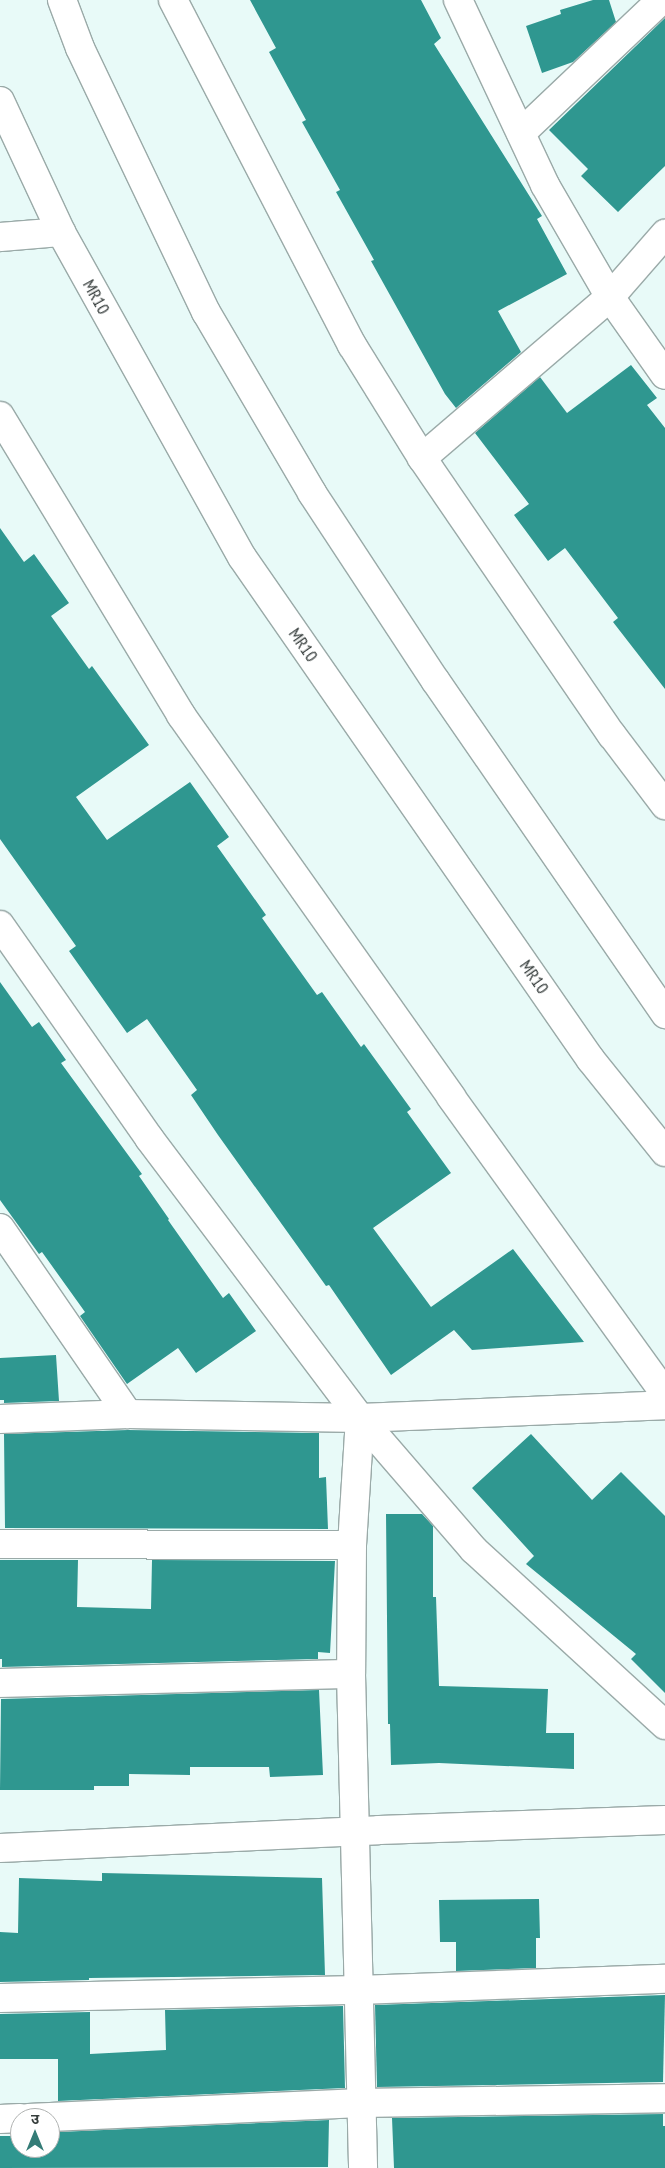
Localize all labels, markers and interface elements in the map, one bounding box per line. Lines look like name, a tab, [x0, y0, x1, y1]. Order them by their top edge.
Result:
street label: MR10	[78, 276, 114, 318]
street label: MR10	[284, 624, 322, 666]
street label: MR10	[515, 956, 553, 998]
north arrow	[10, 2108, 60, 2158]
text: उ	[31, 2110, 39, 2128]

